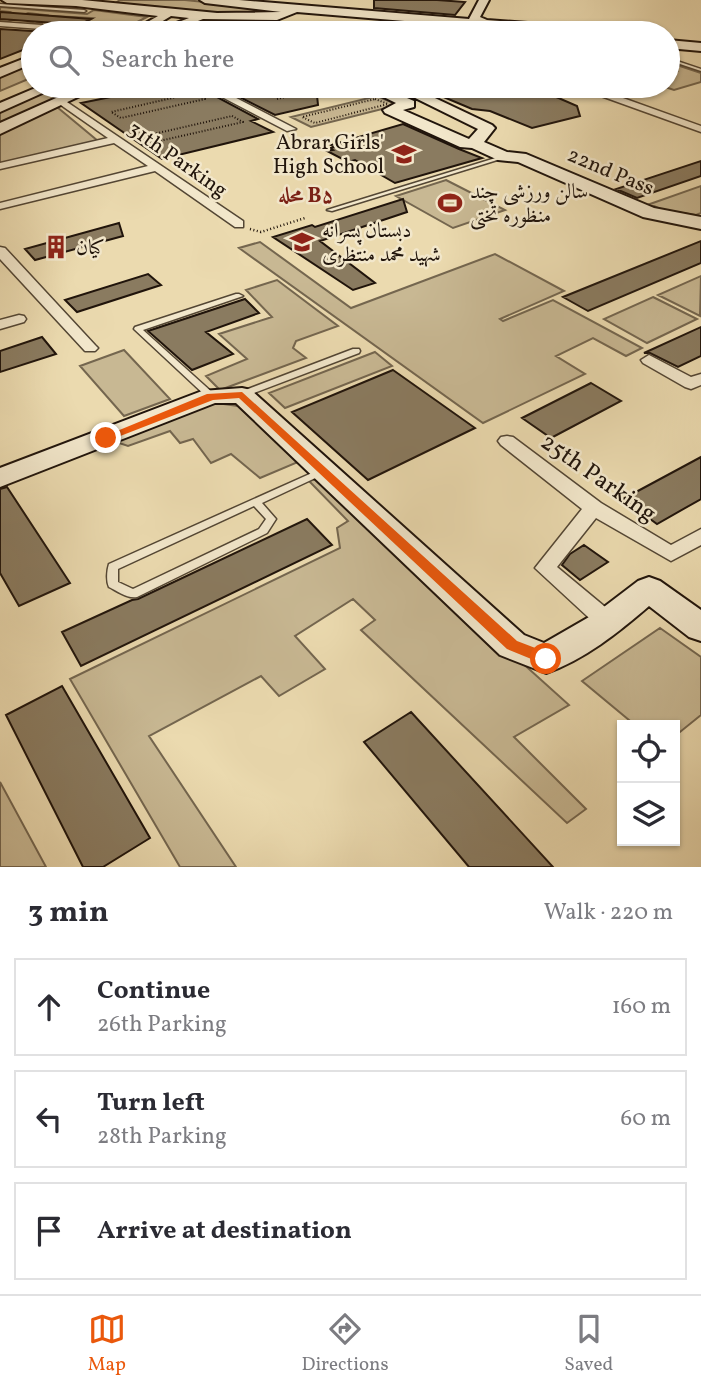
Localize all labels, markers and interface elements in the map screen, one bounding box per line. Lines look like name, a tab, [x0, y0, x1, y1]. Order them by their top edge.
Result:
search box	[21, 21, 680, 98]
icon: search	[45, 41, 83, 79]
text: Search here	[101, 42, 234, 78]
street label: 31th Parking	[122, 115, 233, 205]
place label: Abrar Girls' High School	[273, 129, 384, 182]
school or university icon: Abrar Girls' High School	[390, 140, 418, 168]
street label: 22nd Pass	[563, 141, 658, 204]
place label: سالن ورزشی چند منظوره تختی	[470, 178, 588, 231]
district label: محله B۵	[278, 182, 334, 211]
sports icon: سالن ورزشی چند منظوره تختی	[436, 189, 464, 217]
place label: دبستان پسرانه شهید محمد منتظری	[322, 217, 441, 270]
school or university icon: دبستان پسرانه شهید محمد منتظری	[288, 228, 316, 256]
building icon: کیان	[42, 233, 70, 261]
place label: کیان	[76, 234, 105, 263]
route end	[90, 422, 121, 453]
street label: 25th Parking	[533, 426, 663, 531]
route start	[530, 643, 561, 674]
map controls	[617, 720, 680, 846]
button: locate	[617, 720, 680, 783]
button: layers	[617, 783, 680, 846]
text: 3 min	[28, 892, 109, 934]
text: Walk · 220 m	[544, 897, 673, 929]
text: Continue	[97, 973, 210, 1009]
icon: ahead	[30, 988, 68, 1026]
text: 160 m	[612, 991, 671, 1023]
text: 26th Parking	[97, 1009, 227, 1041]
text: Turn left	[97, 1085, 205, 1121]
icon: left	[30, 1100, 68, 1138]
text: 60 m	[621, 1103, 671, 1135]
text: 28th Parking	[97, 1121, 227, 1153]
icon: arrive	[30, 1212, 68, 1250]
text: Arrive at destination	[97, 1213, 352, 1249]
tab: Map	[88, 1310, 126, 1378]
tab: Directions	[302, 1310, 389, 1378]
tab: Saved	[564, 1310, 613, 1378]

